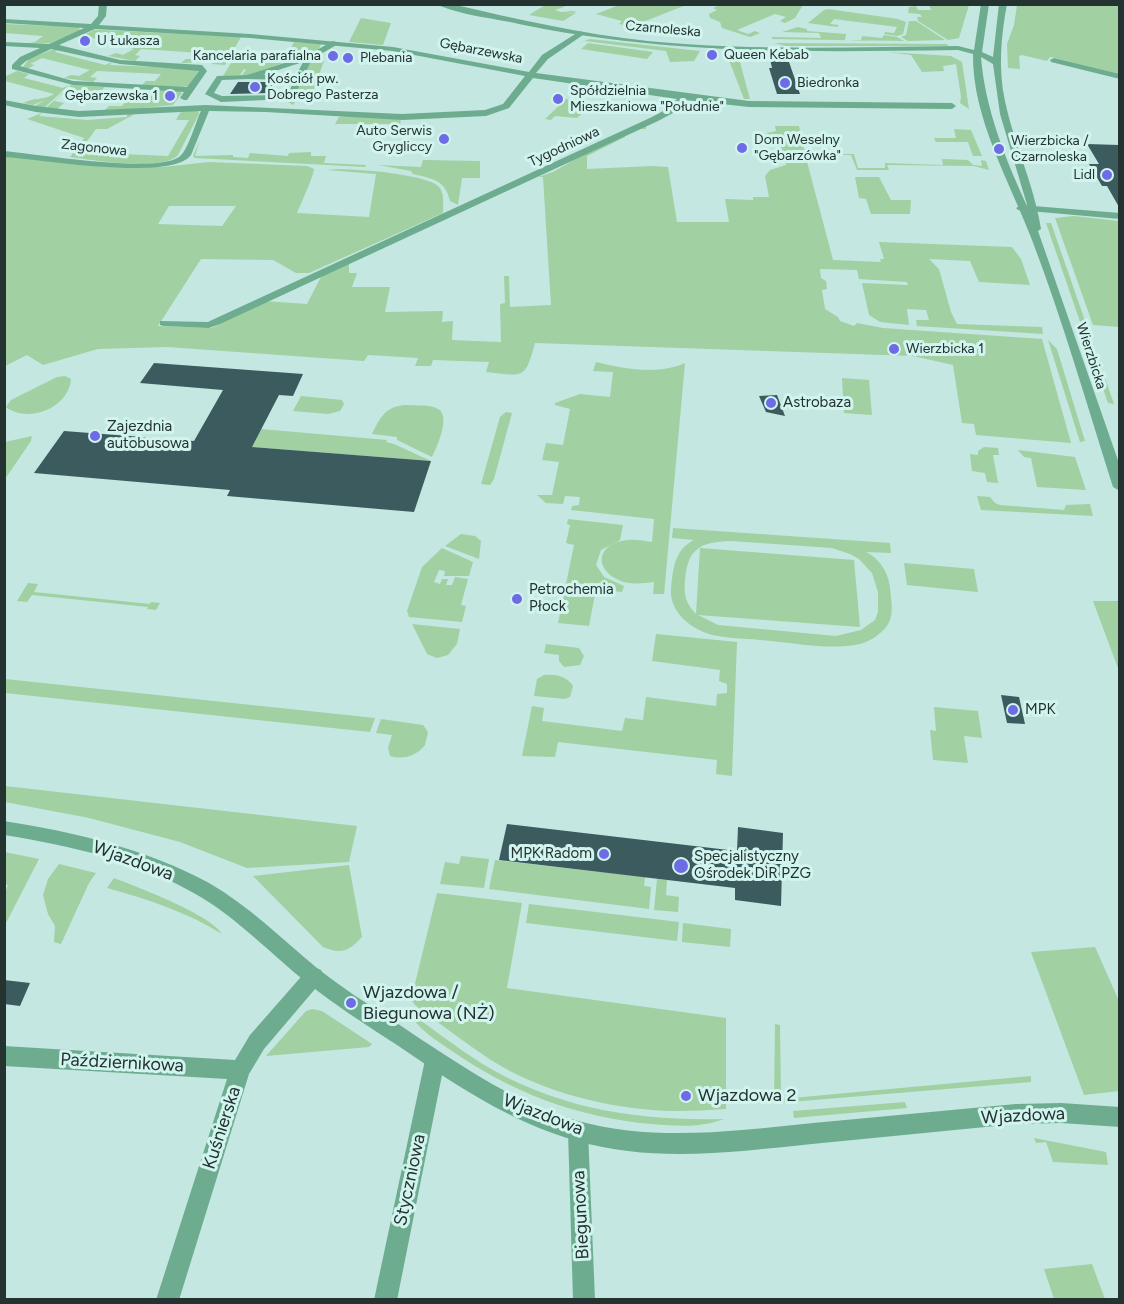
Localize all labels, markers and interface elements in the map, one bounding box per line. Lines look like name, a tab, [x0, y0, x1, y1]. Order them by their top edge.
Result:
street label: Czarnoleska	[625, 17, 701, 41]
place label: U Łukasza	[97, 33, 160, 49]
marker: U Łukasza	[78, 34, 92, 48]
street label: Gębarzewska	[438, 35, 524, 67]
place label: Queen Kebab	[724, 47, 809, 63]
place label: Kancelaria parafialna	[193, 48, 321, 64]
marker: Queen Kebab	[705, 48, 719, 62]
marker: Kancelaria parafialna	[326, 49, 340, 63]
place label: Plebania	[360, 50, 412, 66]
marker: Plebania	[341, 51, 355, 65]
place label: Kościół pw. Dobrego Pasterza	[267, 71, 378, 104]
place label: Biedronka	[797, 75, 859, 91]
marker: Biedronka	[778, 76, 792, 90]
marker: Kościół pw. Dobrego Pasterza	[248, 80, 262, 94]
place label: Spółdzielnia Mieszkaniowa "Południe"	[570, 83, 724, 116]
place label: Gębarzewska 1	[65, 88, 158, 104]
marker: Gębarzewska 1	[163, 89, 177, 103]
marker: Spółdzielnia Mieszkaniowa "Południe"	[551, 92, 565, 106]
place label: Auto Serwis Grygliccy	[356, 123, 432, 156]
street label: Tygodniowa	[526, 123, 602, 171]
marker: Auto Serwis Grygliccy	[437, 132, 451, 146]
place label: Dom Weselny "Gębarzówka"	[754, 132, 841, 164]
place label: Wierzbicka / Czarnoleska	[1011, 133, 1089, 166]
street label: Zagonowa	[60, 136, 128, 160]
marker: Dom Weselny "Gębarzówka"	[735, 141, 749, 155]
marker: Wierzbicka / Czarnoleska	[992, 142, 1006, 156]
place label: Lidl	[1073, 167, 1095, 183]
marker: Lidl	[1100, 168, 1114, 182]
street label: Wierzbicka	[1072, 321, 1110, 391]
place label: Wierzbicka 1	[906, 341, 984, 357]
marker: Wierzbicka 1	[887, 342, 901, 356]
place label: Astrobaza	[783, 394, 851, 412]
marker: Astrobaza	[764, 396, 778, 410]
place label: Zajezdnia autobusowa	[107, 418, 189, 453]
marker: Zajezdnia autobusowa	[88, 429, 102, 443]
place label: Petrochemia Płock	[529, 581, 614, 616]
marker: Petrochemia Płock	[510, 592, 524, 606]
place label: MPK	[1025, 701, 1056, 719]
marker: MPK	[1006, 703, 1020, 717]
street label: Wjazdowa	[90, 836, 176, 886]
place label: MPK Radom	[510, 845, 592, 863]
marker: MPK Radom	[597, 847, 611, 861]
place label: Specjalistyczny Ośrodek DiR PZG	[694, 848, 811, 883]
marker: Specjalistyczny Ośrodek DiR PZG	[672, 857, 690, 875]
place label: Wjazdowa / Biegunowa (NŻ)	[363, 982, 495, 1024]
marker: Wjazdowa / Biegunowa (NŻ)	[344, 996, 358, 1010]
street label: Październikowa	[60, 1049, 184, 1077]
street label: Kuśnierska	[198, 1084, 246, 1172]
place label: Wjazdowa 2	[698, 1085, 796, 1107]
marker: Wjazdowa 2	[679, 1089, 693, 1103]
street label: Wjazdowa	[500, 1090, 586, 1140]
street label: Wjazdowa	[981, 1103, 1065, 1129]
street label: Styczniowa	[390, 1132, 430, 1228]
street label: Biegunowa	[568, 1170, 594, 1260]

